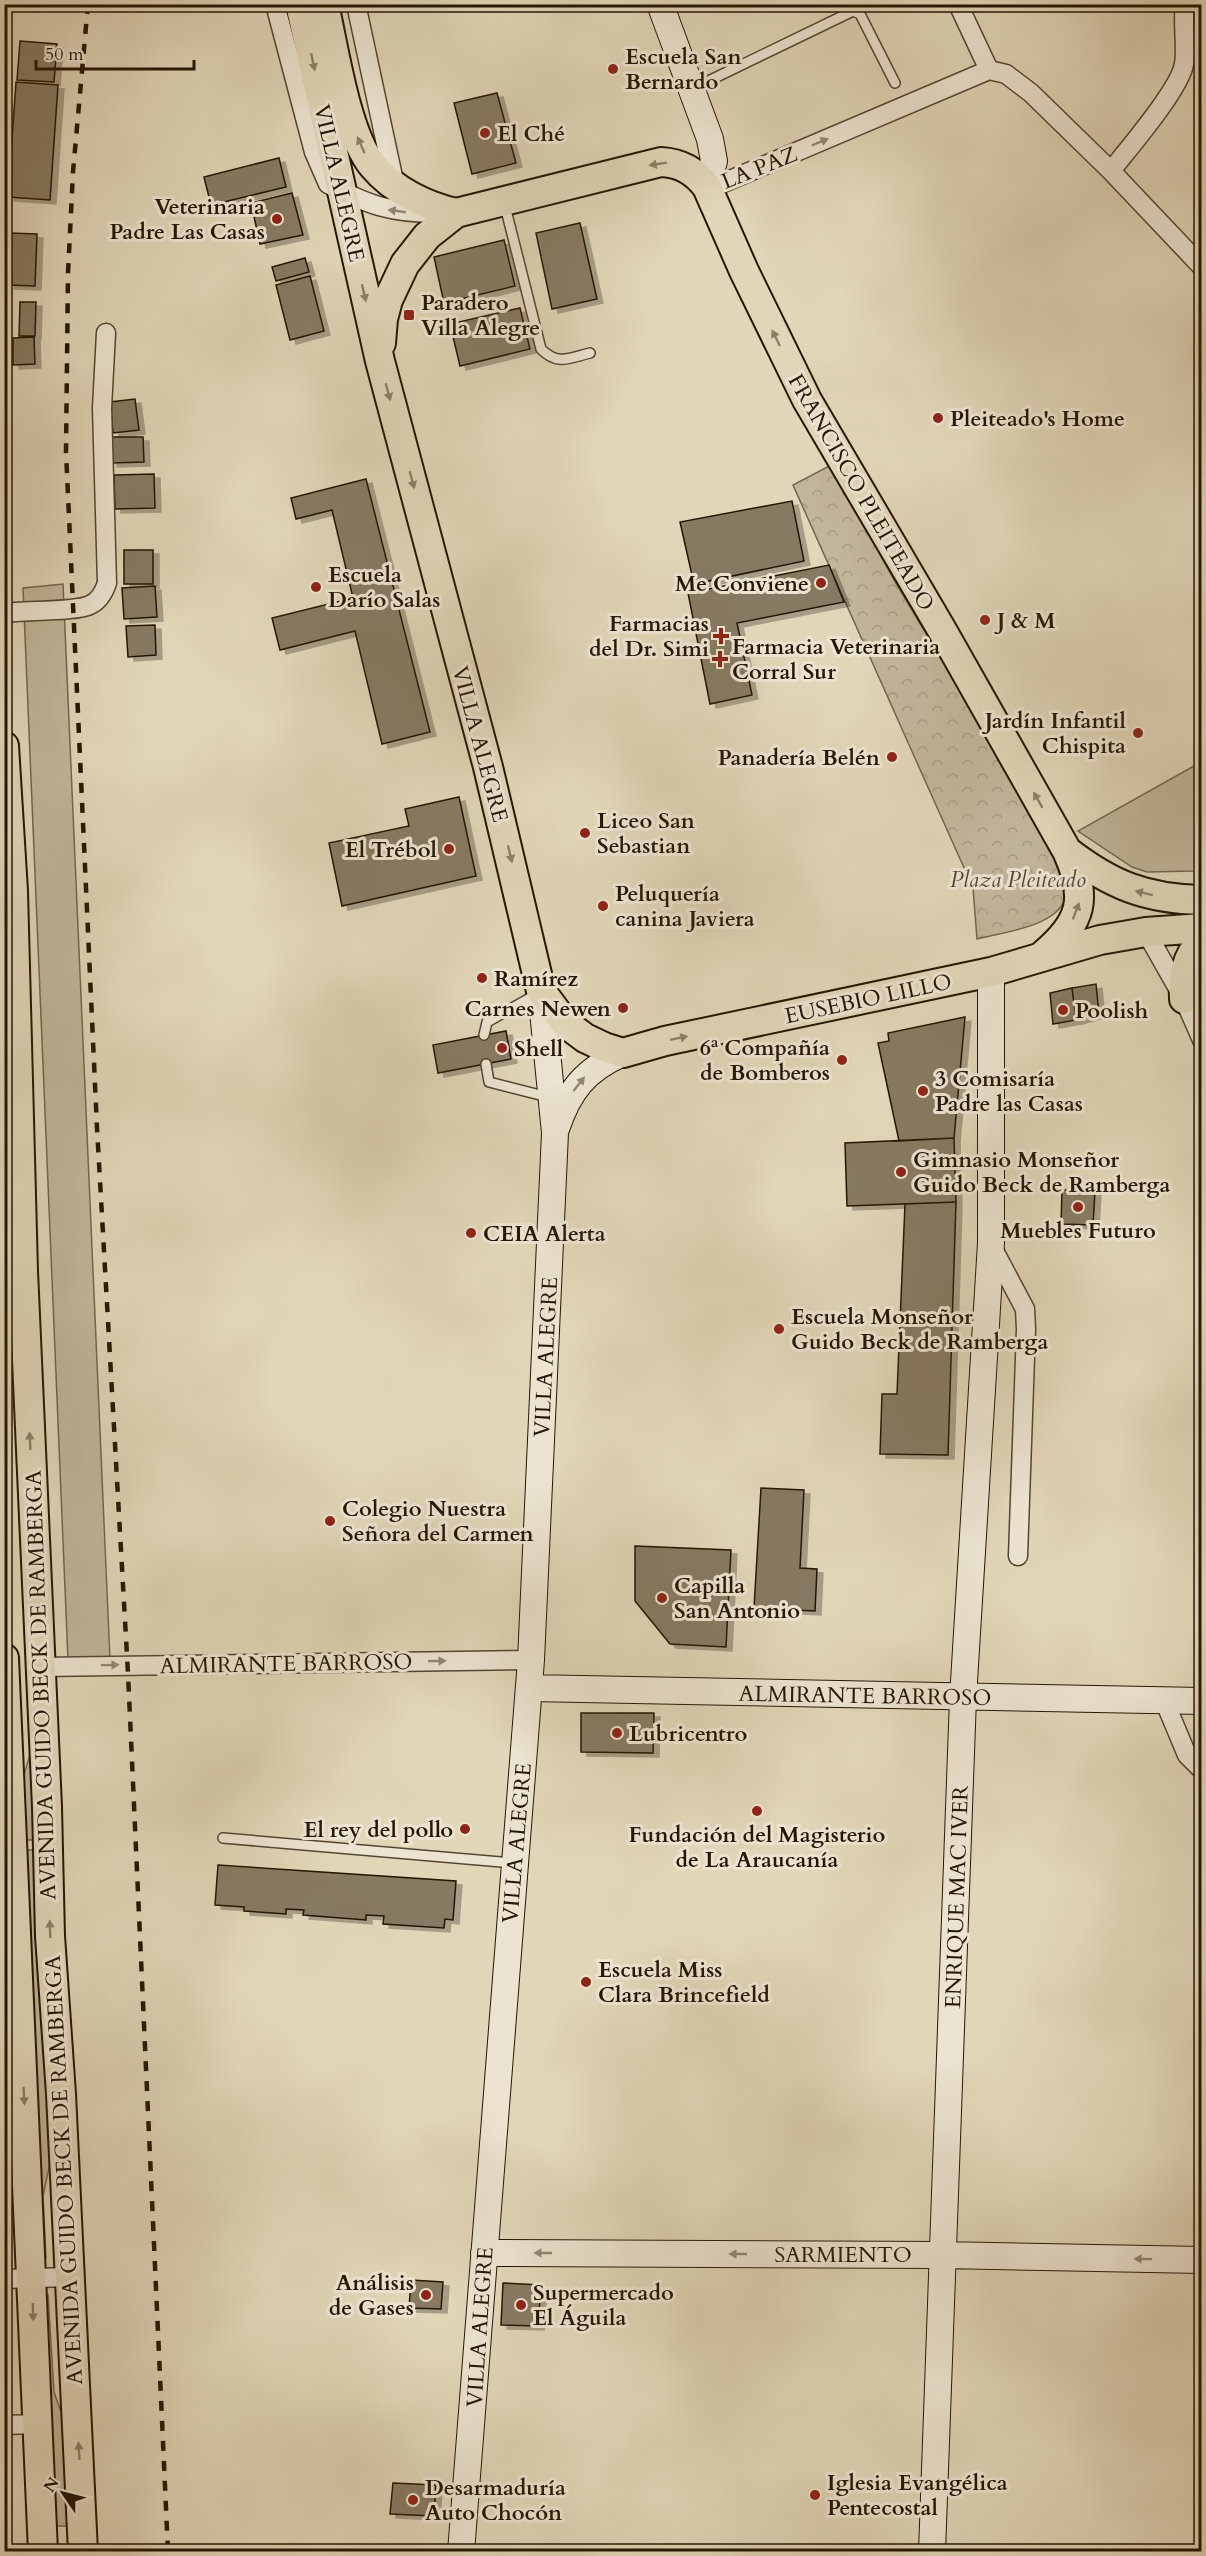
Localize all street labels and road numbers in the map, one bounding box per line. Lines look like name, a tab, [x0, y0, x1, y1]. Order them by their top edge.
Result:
street label: VILLA ALEGRE	[306, 102, 372, 265]
street label: LA PAZ	[717, 139, 802, 197]
street label: FRANCISCO PLEITEADO	[781, 369, 941, 616]
street label: VILLA ALEGRE	[445, 663, 515, 826]
street label: EUSEBIO LILLO	[782, 967, 954, 1031]
street label: VILLA ALEGRE	[527, 1276, 565, 1438]
street label: AVENIDA GUIDO BECK DE RAMBERGA	[18, 1469, 63, 1900]
street label: ALMIRANTE BARROSO	[159, 1647, 413, 1681]
street label: ALMIRANTE BARROSO	[738, 1679, 992, 1713]
street label: VILLA ALEGRE	[495, 1762, 539, 1924]
street label: ENRIQUE MAC IVER	[938, 1784, 976, 2009]
street label: AVENIDA GUIDO BECK DE RAMBERGA	[38, 1954, 90, 2386]
street label: SARMIENTO	[774, 2240, 912, 2270]
street label: VILLA ALEGRE	[459, 2246, 501, 2408]

